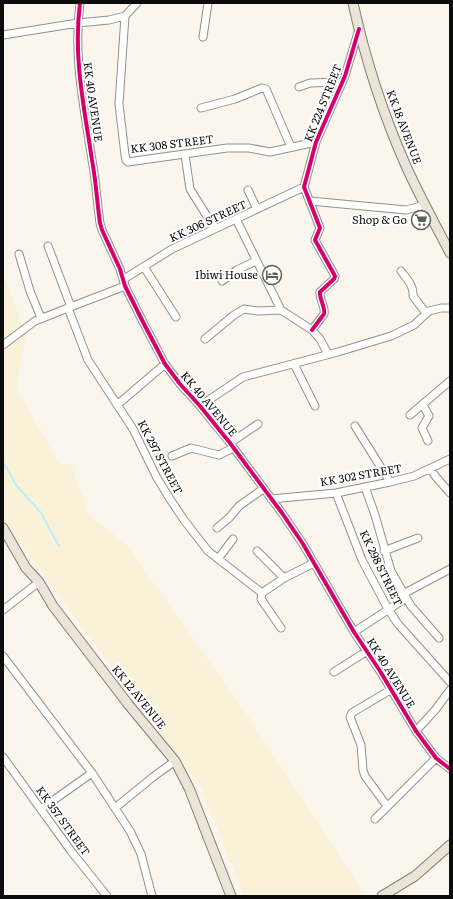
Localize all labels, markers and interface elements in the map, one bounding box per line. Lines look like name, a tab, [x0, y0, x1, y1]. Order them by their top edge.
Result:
street label: KK 40 AVENUE	[80, 61, 108, 143]
street label: KK 224 STREET	[299, 61, 345, 144]
street label: KK 18 AVENUE	[383, 87, 426, 166]
street label: KK 308 STREET	[129, 130, 214, 156]
street label: KK 306 STREET	[166, 195, 249, 245]
supermarket icon: Shop & Go	[410, 209, 432, 231]
place label: Shop & Go	[352, 211, 407, 227]
hotel icon: Ibiwi House	[261, 264, 283, 286]
place label: Ibiwi House	[195, 266, 258, 282]
street label: KK 40 AVENUE	[178, 367, 242, 439]
street label: KK 297 STREET	[135, 417, 187, 497]
street label: KK 302 STREET	[319, 459, 403, 489]
street label: KK 298 STREET	[357, 527, 407, 608]
street label: KK 40 AVENUE	[364, 634, 420, 711]
street label: KK 12 AVENUE	[109, 661, 171, 732]
street label: KK 357 STREET	[33, 782, 94, 858]

